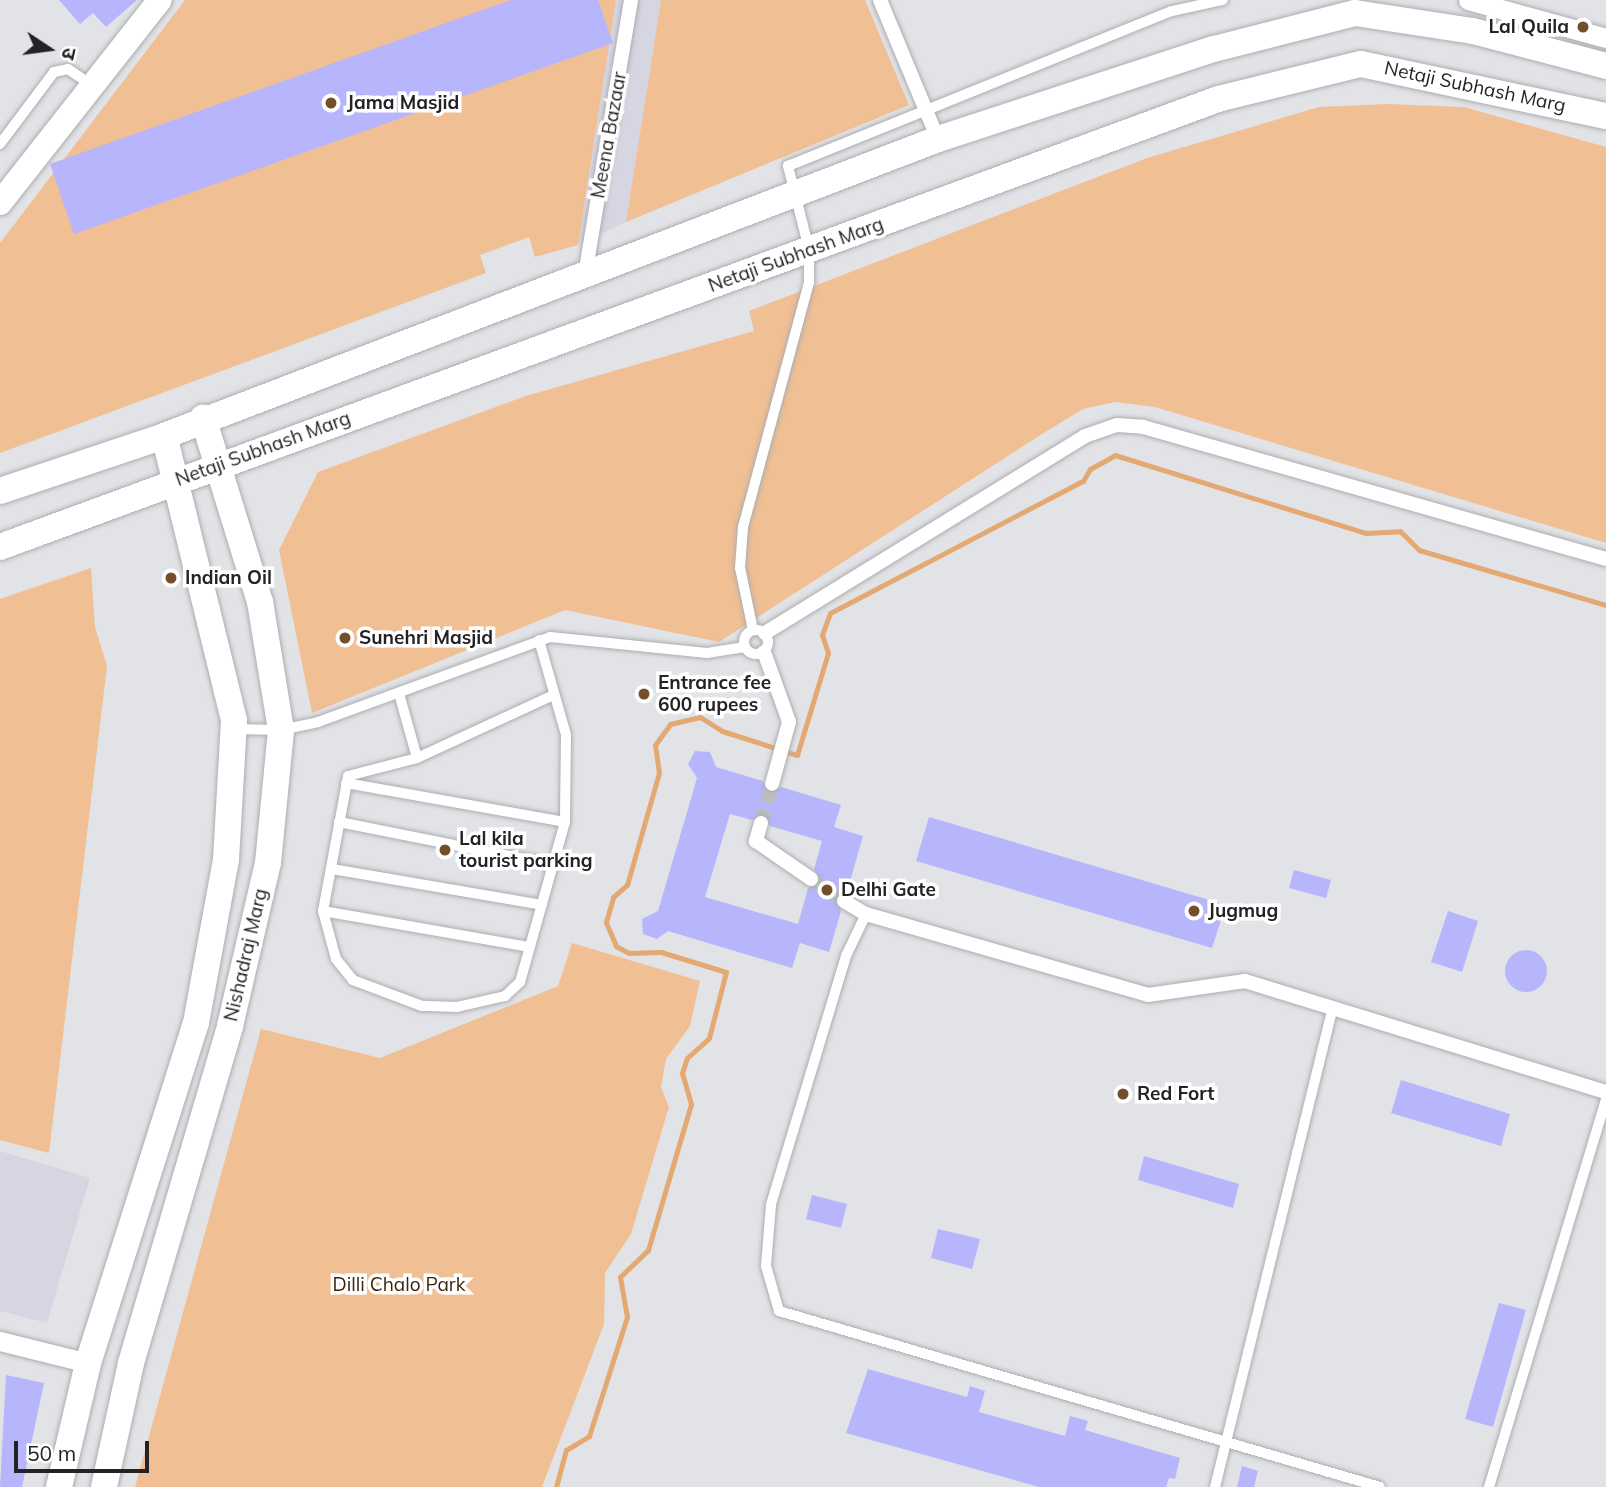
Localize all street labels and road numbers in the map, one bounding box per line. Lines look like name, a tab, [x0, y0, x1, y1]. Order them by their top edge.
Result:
street label: Netaji Subhash Marg	[1382, 57, 1568, 117]
street label: Meena Bazaar	[587, 70, 631, 200]
street label: Netaji Subhash Marg	[705, 213, 887, 297]
street label: Netaji Subhash Marg	[172, 407, 354, 491]
street label: Nishadraj Marg	[220, 886, 272, 1024]

